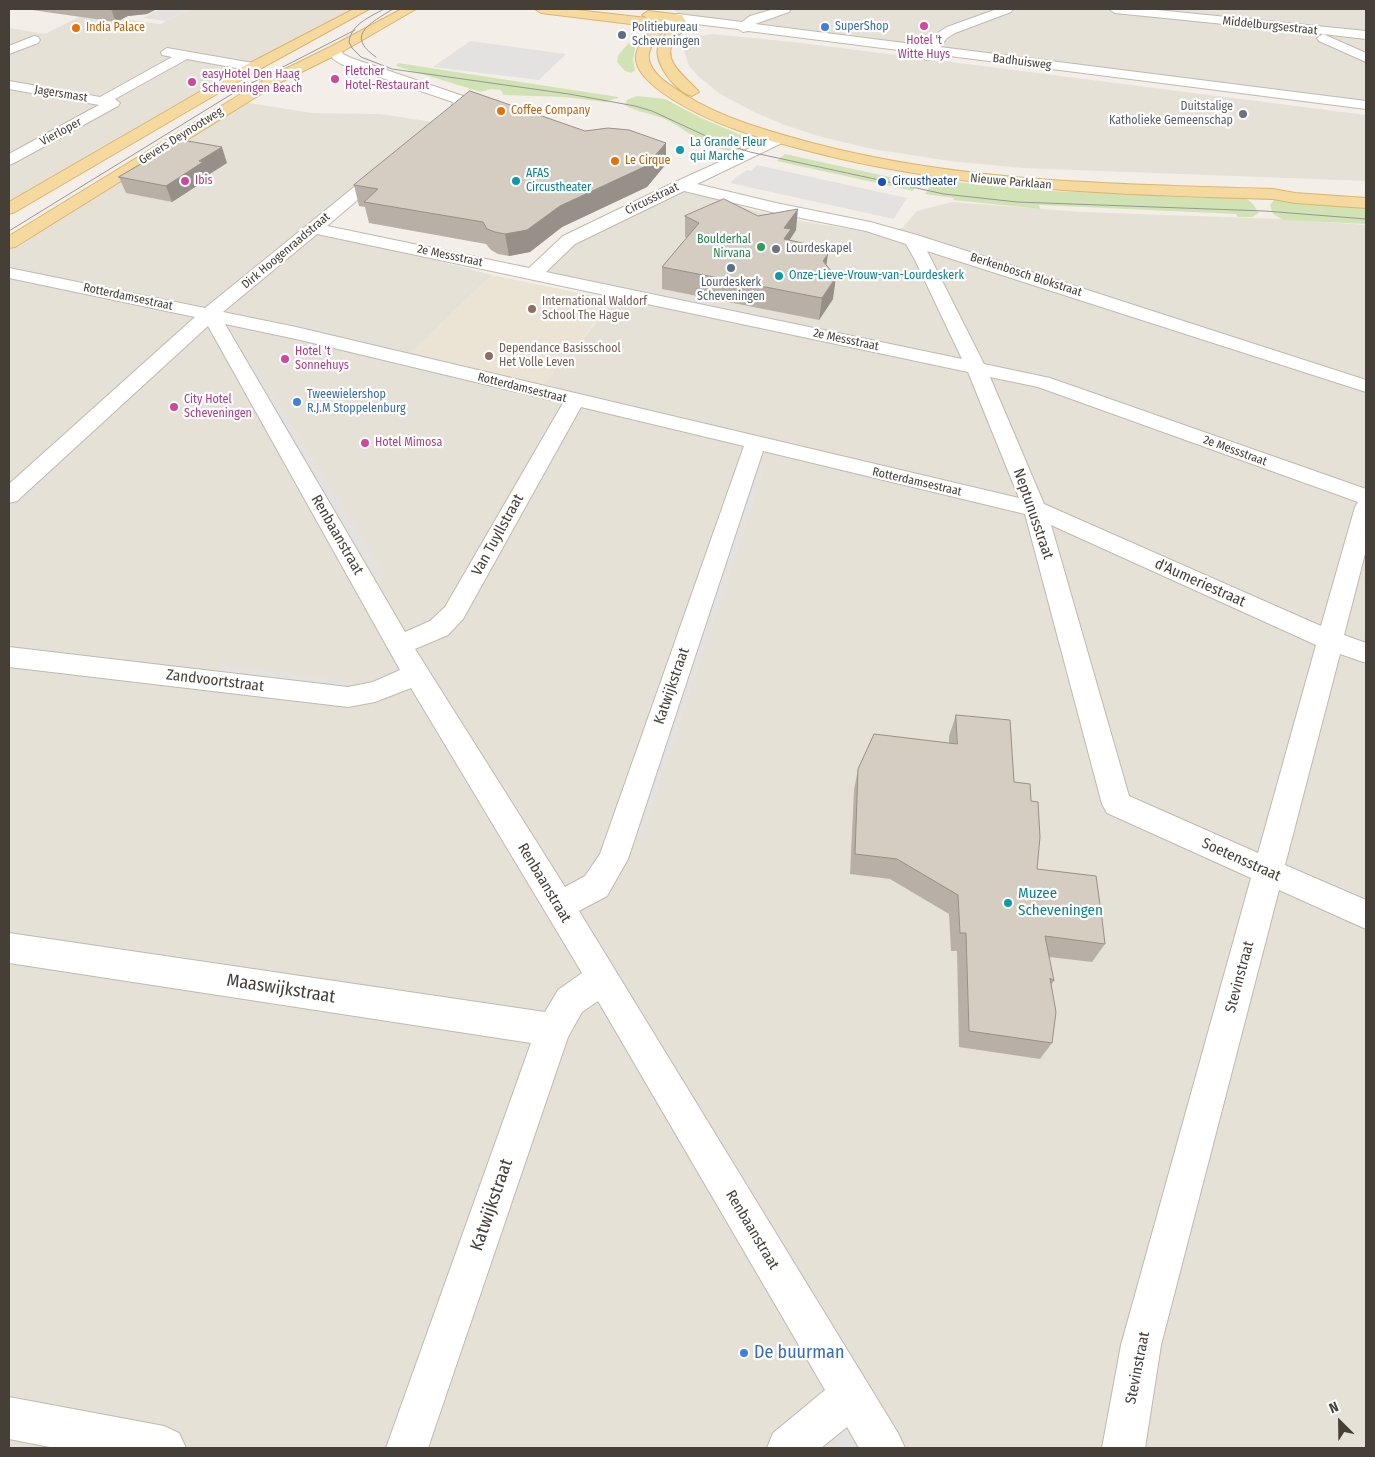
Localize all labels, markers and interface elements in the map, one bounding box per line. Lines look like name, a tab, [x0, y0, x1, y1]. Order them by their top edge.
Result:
street label: Middelburgsestraat	[1222, 14, 1318, 38]
place label: SuperShop	[835, 20, 889, 34]
marker: Hotel 't Witte Huys	[918, 20, 930, 32]
place label: India Palace	[86, 21, 145, 35]
place label: Politiebureau Scheveningen	[632, 21, 700, 49]
marker: SuperShop	[819, 21, 831, 33]
marker: India Palace	[70, 22, 82, 34]
marker: Politiebureau Scheveningen	[616, 29, 628, 41]
place label: Hotel 't Witte Huys	[898, 34, 950, 62]
street label: Badhuisweg	[992, 51, 1052, 73]
place label: Fletcher Hotel-Restaurant	[345, 65, 429, 93]
place label: easyHotel Den Haag Scheveningen Beach	[202, 68, 302, 96]
marker: Fletcher Hotel-Restaurant	[329, 73, 341, 85]
marker: easyHotel Den Haag Scheveningen Beach	[186, 76, 198, 88]
street label: Jagersmast	[33, 83, 89, 105]
place label: Duitstalige Katholieke Gemeenschap	[1109, 100, 1233, 128]
street label: Gevers Deynootweg	[136, 104, 226, 168]
place label: Coffee Company	[511, 104, 590, 118]
marker: Coffee Company	[495, 105, 507, 117]
marker: Duitstalige Katholieke Gemeenschap	[1237, 108, 1249, 120]
street label: Vierloper	[38, 115, 84, 149]
place label: La Grande Fleur qui Marche	[690, 136, 767, 164]
marker: La Grande Fleur qui Marche	[674, 144, 686, 156]
place label: Le Cirque	[625, 154, 670, 168]
marker: Le Cirque	[609, 155, 621, 167]
place label: AFAS Circustheater	[526, 167, 591, 195]
street label: Nieuwe Parklaan	[970, 171, 1052, 193]
place label: Ibis	[195, 174, 213, 188]
marker: Ibis	[179, 175, 191, 187]
marker: AFAS Circustheater	[510, 175, 522, 187]
place label: Circustheater	[892, 175, 957, 189]
marker: Circustheater	[876, 176, 888, 188]
street label: Circusstraat	[623, 180, 681, 218]
street label: Dirk Hoogenraadstraat	[239, 210, 333, 292]
place label: Boulderhal Nirvana	[697, 233, 751, 261]
marker: Boulderhal Nirvana	[755, 241, 767, 253]
street label: 2e Messstraat	[416, 242, 484, 270]
place label: Lourdeskapel	[786, 242, 852, 256]
marker: Lourdeskapel	[770, 243, 782, 255]
street label: Berkenbosch Blokstraat	[968, 250, 1084, 300]
marker: Lourdeskerk Scheveningen	[725, 262, 737, 274]
place label: Onze-Lieve-Vrouw-van-Lourdeskerk	[789, 269, 964, 283]
marker: Onze-Lieve-Vrouw-van-Lourdeskerk	[773, 270, 785, 282]
place label: Lourdeskerk Scheveningen	[697, 276, 765, 304]
street label: Rotterdamsestraat	[82, 280, 174, 314]
place label: International Waldorf School The Hague	[542, 295, 647, 323]
marker: International Waldorf School The Hague	[526, 303, 538, 315]
street label: 2e Messstraat	[812, 326, 880, 354]
place label: Dependance Basisschool Het Volle Leven	[499, 342, 621, 370]
place label: Hotel 't Sonnehuys	[295, 345, 349, 373]
marker: Dependance Basisschool Het Volle Leven	[483, 350, 495, 362]
marker: Hotel 't Sonnehuys	[279, 353, 291, 365]
street label: Rotterdamsestraat	[476, 370, 568, 406]
place label: Tweewielershop R.J.M Stoppelenburg	[307, 388, 406, 416]
place label: City Hotel Scheveningen	[184, 393, 252, 421]
marker: Tweewielershop R.J.M Stoppelenburg	[291, 396, 303, 408]
marker: City Hotel Scheveningen	[168, 401, 180, 413]
street label: 2e Messstraat	[1201, 433, 1269, 469]
place label: Hotel Mimosa	[375, 436, 442, 450]
marker: Hotel Mimosa	[359, 437, 371, 449]
street label: Rotterdamsestraat	[871, 465, 963, 499]
street label: Neptunusstraat	[1009, 466, 1057, 562]
street label: Van Tuyllstraat	[468, 491, 528, 579]
street label: Renbaanstraat	[307, 492, 367, 578]
street label: d'Aumeriestraat	[1152, 555, 1248, 611]
street label: Katwijkstraat	[650, 645, 694, 727]
street label: Zandvoortstraat	[165, 666, 265, 696]
street label: Soetensstraat	[1199, 835, 1283, 885]
street label: Renbaanstraat	[513, 840, 575, 926]
place label: Muzee Scheveningen	[1018, 885, 1103, 920]
marker: Muzee Scheveningen	[1002, 897, 1014, 909]
street label: Stevinstraat	[1222, 939, 1258, 1015]
street label: Maaswijkstraat	[225, 970, 337, 1008]
street label: Katwijkstraat	[466, 1156, 518, 1254]
street label: Renbaanstraat	[721, 1187, 783, 1273]
street label: Stevinstraat	[1122, 1330, 1154, 1406]
place label: De buurman	[754, 1342, 844, 1364]
marker: De buurman	[738, 1347, 750, 1359]
north arrow	[1315, 1397, 1365, 1447]
text: N	[1327, 1398, 1341, 1417]

